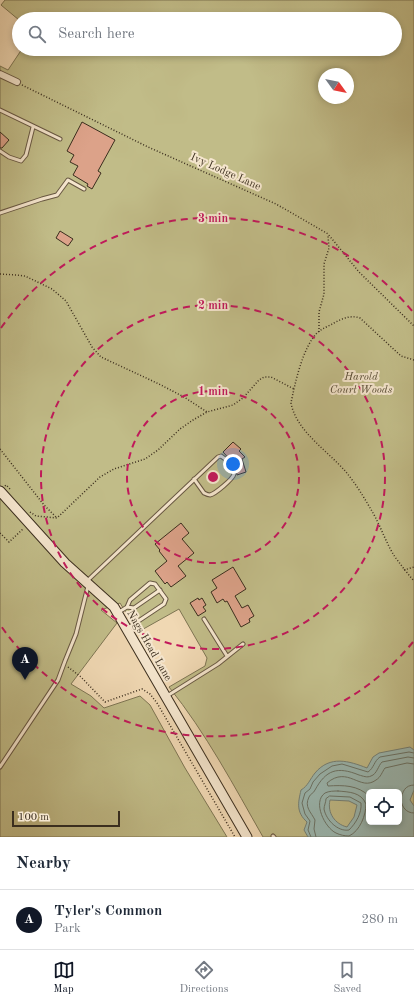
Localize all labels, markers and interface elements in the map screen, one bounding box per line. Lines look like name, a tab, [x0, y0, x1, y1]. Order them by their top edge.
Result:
search box	[12, 12, 402, 56]
icon: search	[26, 23, 48, 45]
text: Search here	[58, 27, 135, 42]
north arrow	[318, 68, 354, 104]
street label: Ivy Lodge Lane	[189, 152, 262, 193]
text: 3 min	[198, 213, 228, 225]
text: 2 min	[198, 300, 228, 312]
park label: Harold Court Woods	[330, 372, 393, 396]
text: 1 min	[198, 386, 228, 398]
your location	[223, 454, 243, 474]
centre of rings	[206, 470, 220, 484]
street label: Nags Head Lane	[124, 609, 173, 683]
pin: A	[12, 647, 38, 680]
map controls	[366, 789, 402, 825]
button: locate	[366, 789, 402, 825]
scale bar	[12, 809, 120, 828]
text: 100 m	[18, 812, 49, 823]
text: Nearby	[16, 855, 71, 872]
text: Tyler's Common	[54, 904, 162, 919]
text: A	[24, 913, 34, 926]
text: 280 m	[361, 913, 398, 926]
text: Park	[54, 922, 81, 935]
tab: Map	[53, 959, 75, 997]
tab: Directions	[180, 959, 228, 997]
tab: Saved	[333, 959, 361, 997]

